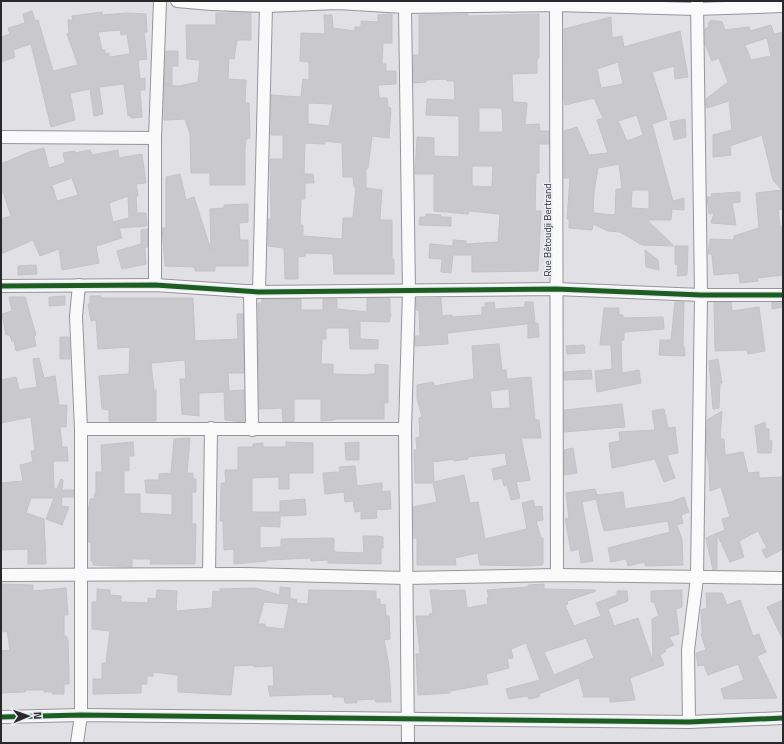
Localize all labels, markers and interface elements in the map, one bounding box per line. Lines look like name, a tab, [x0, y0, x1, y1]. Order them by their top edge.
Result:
street label: Rue Bétoudji Bertrand	[540, 183, 555, 277]
north arrow	[8, 696, 48, 736]
text: N	[30, 712, 46, 720]

